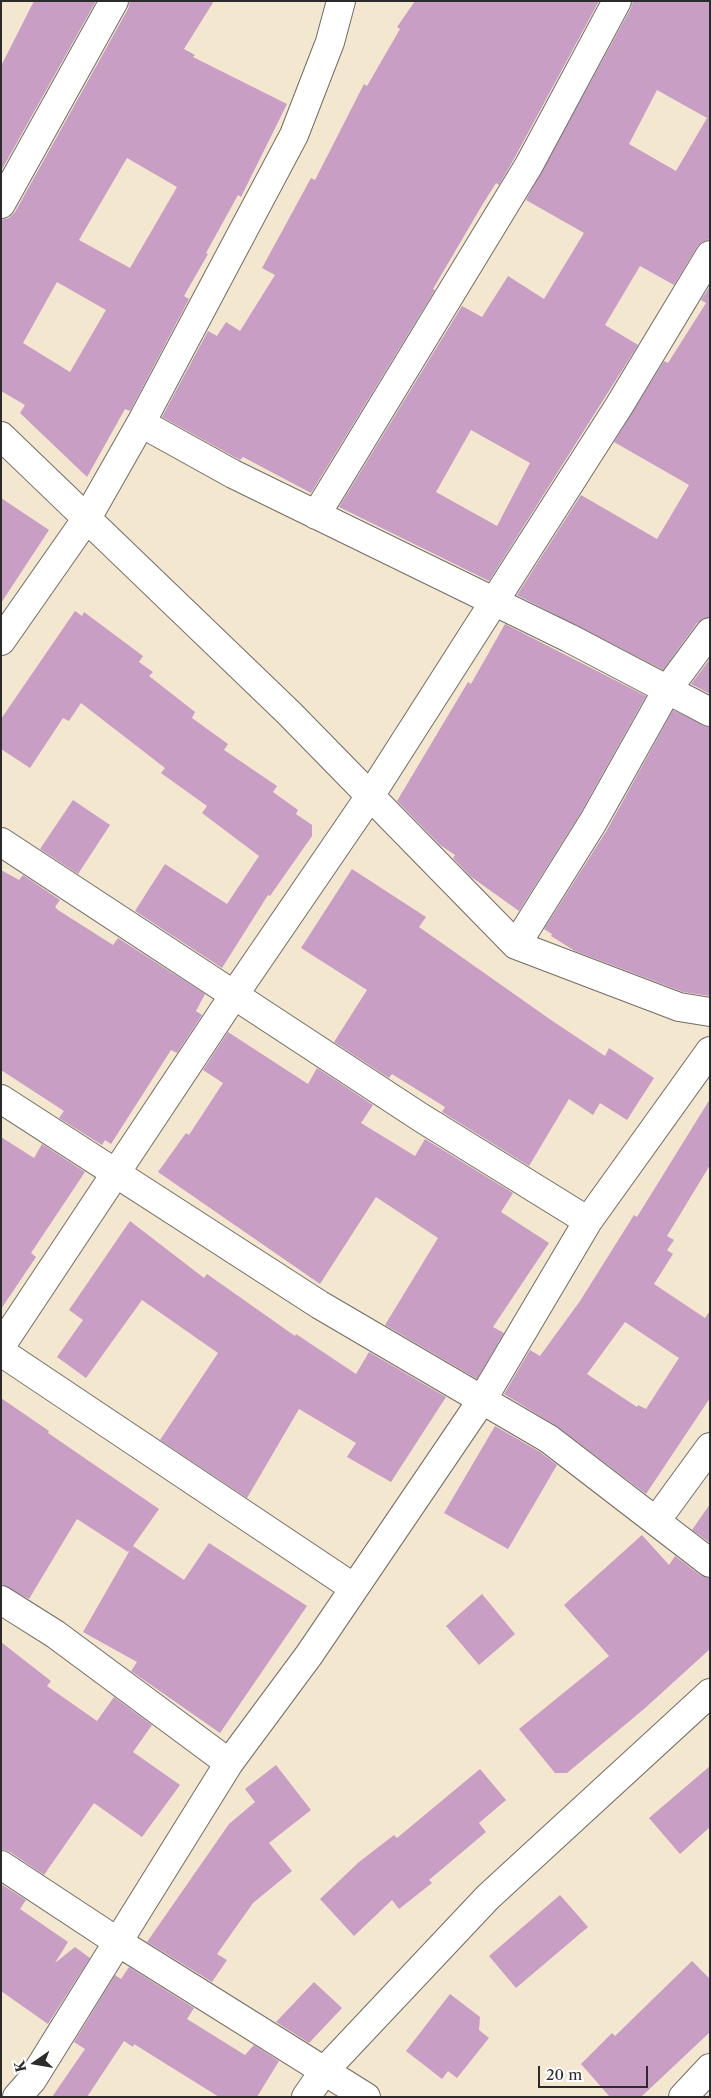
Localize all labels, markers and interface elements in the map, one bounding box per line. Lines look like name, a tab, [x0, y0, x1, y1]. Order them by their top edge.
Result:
north arrow	[10, 2038, 60, 2088]
scale bar	[541, 2056, 651, 2088]
text: K	[10, 2059, 30, 2074]
text: 20 m	[546, 2065, 582, 2084]

